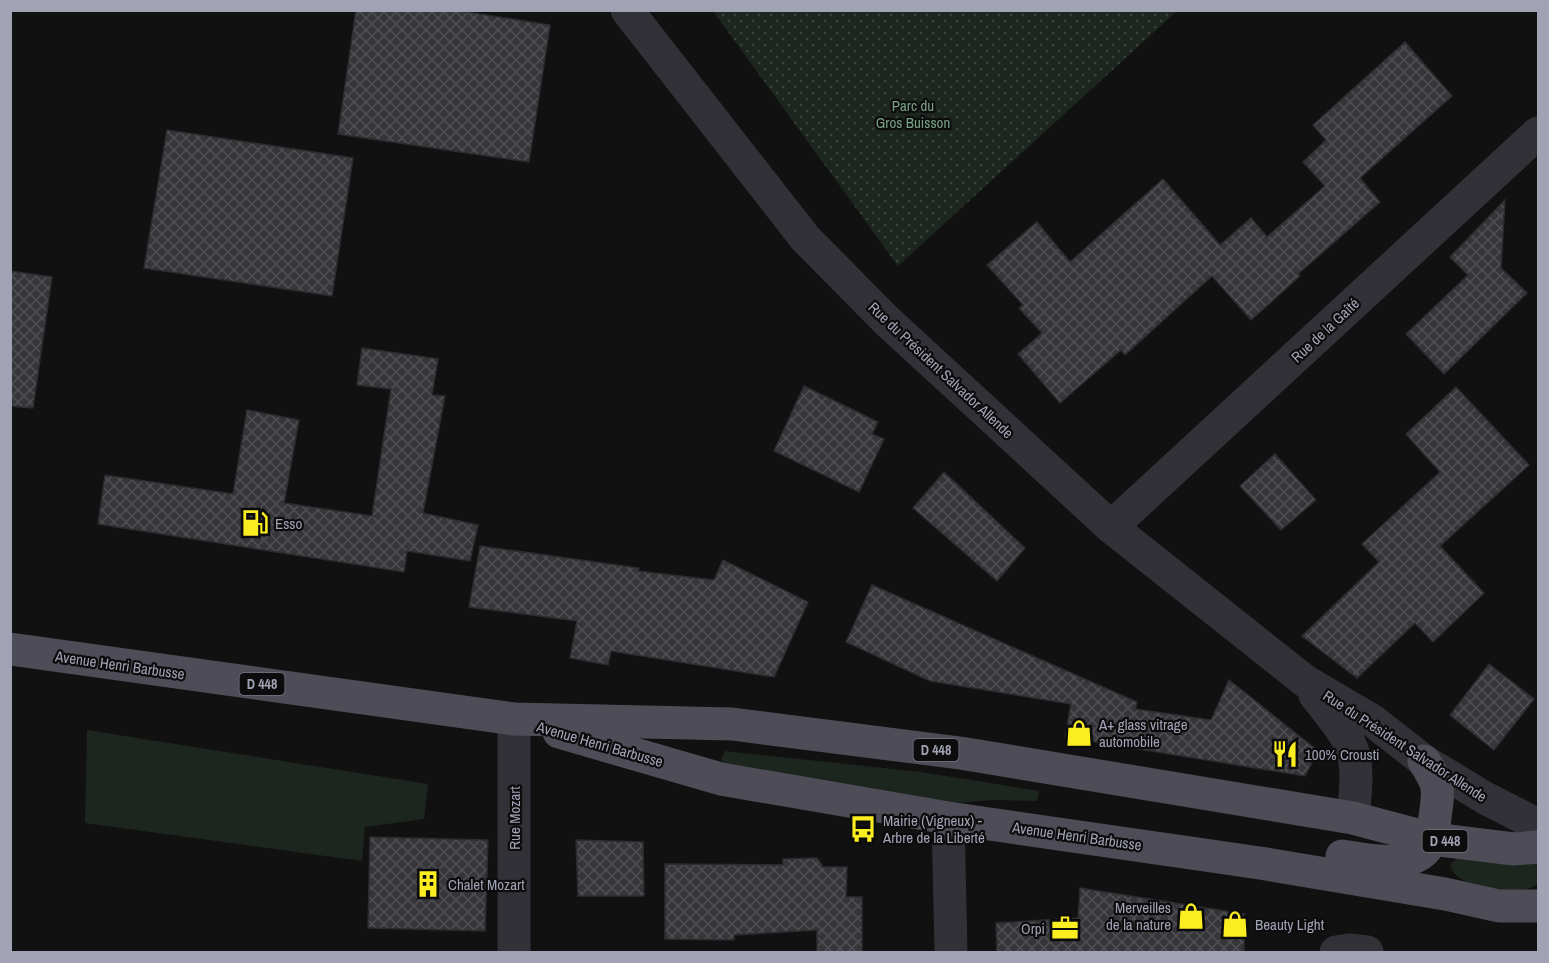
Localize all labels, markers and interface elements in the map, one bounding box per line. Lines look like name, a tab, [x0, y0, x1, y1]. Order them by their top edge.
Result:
park label: Parc du Gros Buisson	[876, 95, 950, 133]
street label: Rue de la Gaîté	[1286, 293, 1364, 367]
street label: Rue du Président Salvador Allende	[864, 297, 1018, 443]
fuel station icon: Esso	[240, 508, 270, 538]
place label: Esso	[275, 513, 303, 534]
street label: Avenue Henri Barbusse	[53, 645, 186, 684]
road number: D 448	[240, 673, 284, 695]
street label: Rue du Président Salvador Allende	[1319, 685, 1491, 807]
place label: A+ glass vitrage automobile	[1098, 714, 1188, 752]
street label: Avenue Henri Barbusse	[533, 716, 666, 772]
shop icon: A+ glass vitrage automobile	[1064, 718, 1094, 748]
road number: D 448	[914, 739, 958, 761]
restaurant icon: 100% Crousti	[1270, 739, 1300, 769]
place label: 100% Crousti	[1305, 744, 1380, 765]
street label: Rue Mozart	[504, 786, 525, 850]
place label: Mairie (Vigneux) - Arbre de la Liberté	[882, 810, 985, 848]
bus stop icon: Mairie (Vigneux) - Arbre de la Liberté	[848, 814, 878, 844]
street label: Avenue Henri Barbusse	[1010, 816, 1143, 855]
road number: D 448	[1422, 830, 1468, 852]
building icon: Chalet Mozart	[413, 869, 443, 899]
place label: Chalet Mozart	[448, 874, 525, 895]
place label: Merveilles de la nature	[1106, 897, 1171, 935]
shop icon: Merveilles de la nature	[1176, 901, 1206, 931]
shop icon: Beauty Light	[1220, 909, 1250, 939]
office icon: Orpi	[1050, 913, 1080, 943]
place label: Beauty Light	[1255, 914, 1325, 935]
place label: Orpi	[1021, 918, 1045, 939]

